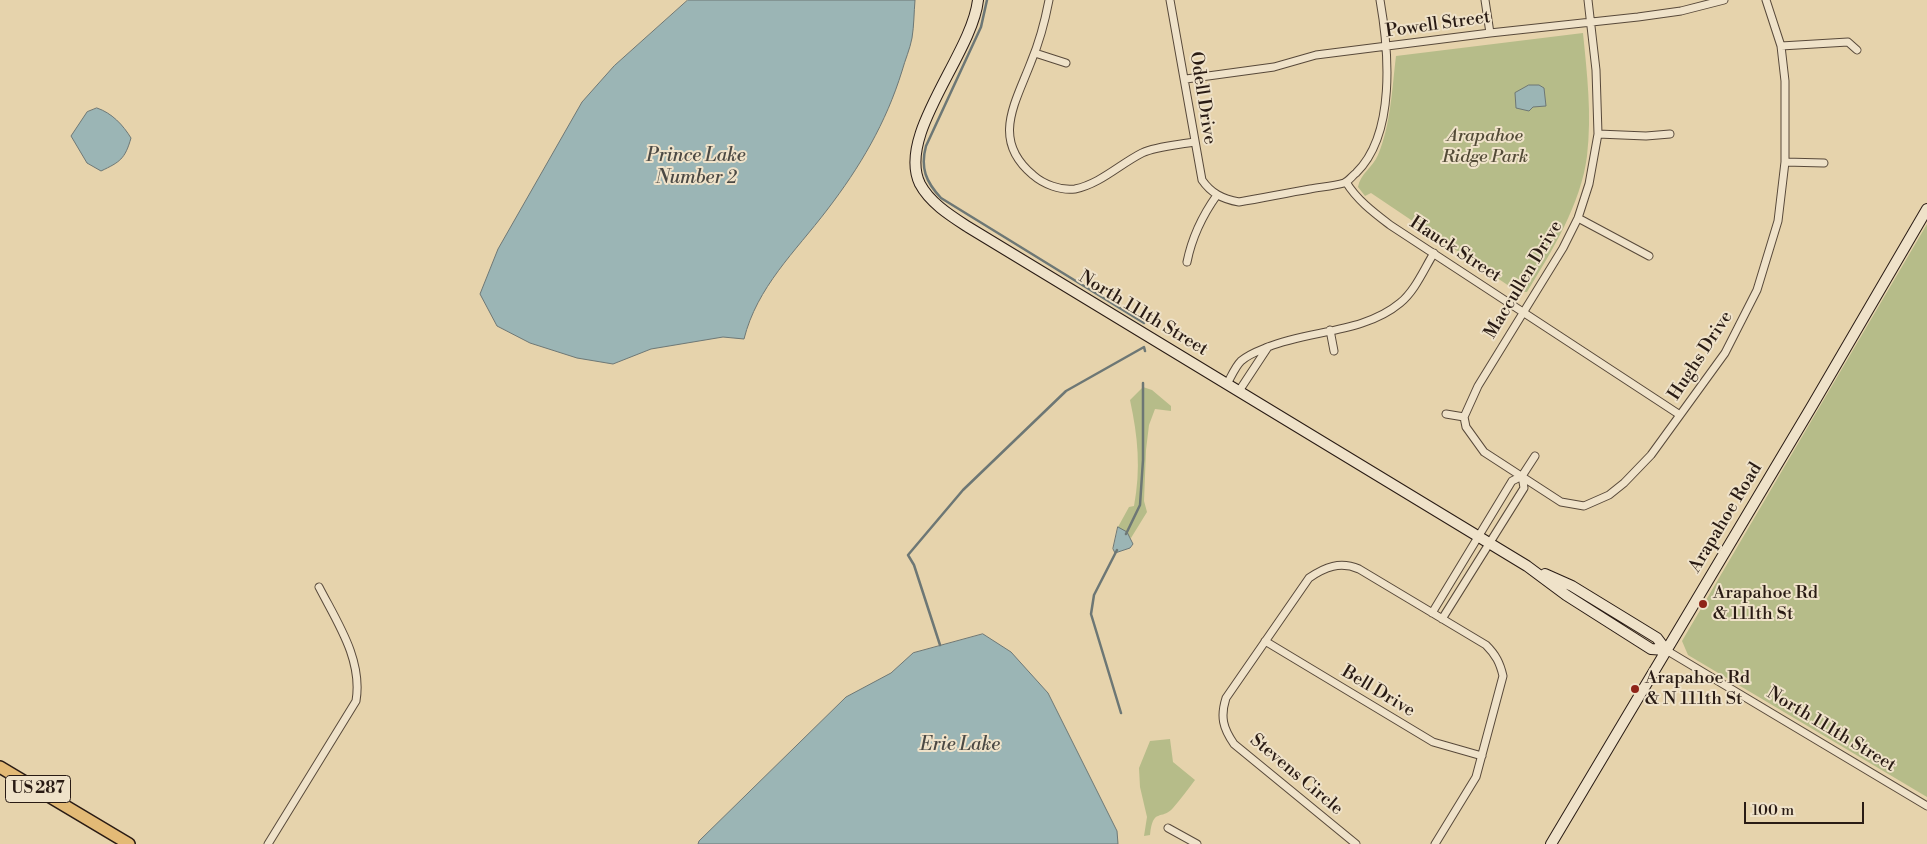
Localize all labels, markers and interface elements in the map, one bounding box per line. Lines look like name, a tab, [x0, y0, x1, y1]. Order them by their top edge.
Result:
street label: Powell Street	[1384, 7, 1492, 43]
street label: Odell Drive	[1184, 50, 1220, 146]
park label: Arapahoe Ridge Park	[1442, 126, 1528, 168]
water label: Prince Lake Number 2	[646, 145, 746, 189]
street label: Hauck Street	[1405, 212, 1505, 288]
street label: Maccullen Drive	[1480, 217, 1568, 343]
street label: North 111th Street	[1074, 267, 1212, 361]
street label: Hughs Drive	[1664, 307, 1738, 405]
street label: Arapahoe Road	[1685, 459, 1767, 577]
place label: Arapahoe Rd & 111th St	[1713, 583, 1818, 626]
marker: Arapahoe Rd & 111th St	[1697, 598, 1709, 610]
street label: Bell Drive	[1337, 662, 1419, 722]
place label: Arapahoe Rd & N 111th St	[1645, 668, 1750, 711]
marker: Arapahoe Rd & N 111th St	[1629, 683, 1641, 695]
street label: North 111th Street	[1762, 683, 1900, 777]
street label: Stevens Circle	[1245, 730, 1347, 820]
water label: Erie Lake	[920, 734, 1000, 756]
road number: US 287	[5, 776, 70, 802]
scale bar	[1747, 792, 1867, 824]
text: 100 m	[1752, 801, 1794, 820]

